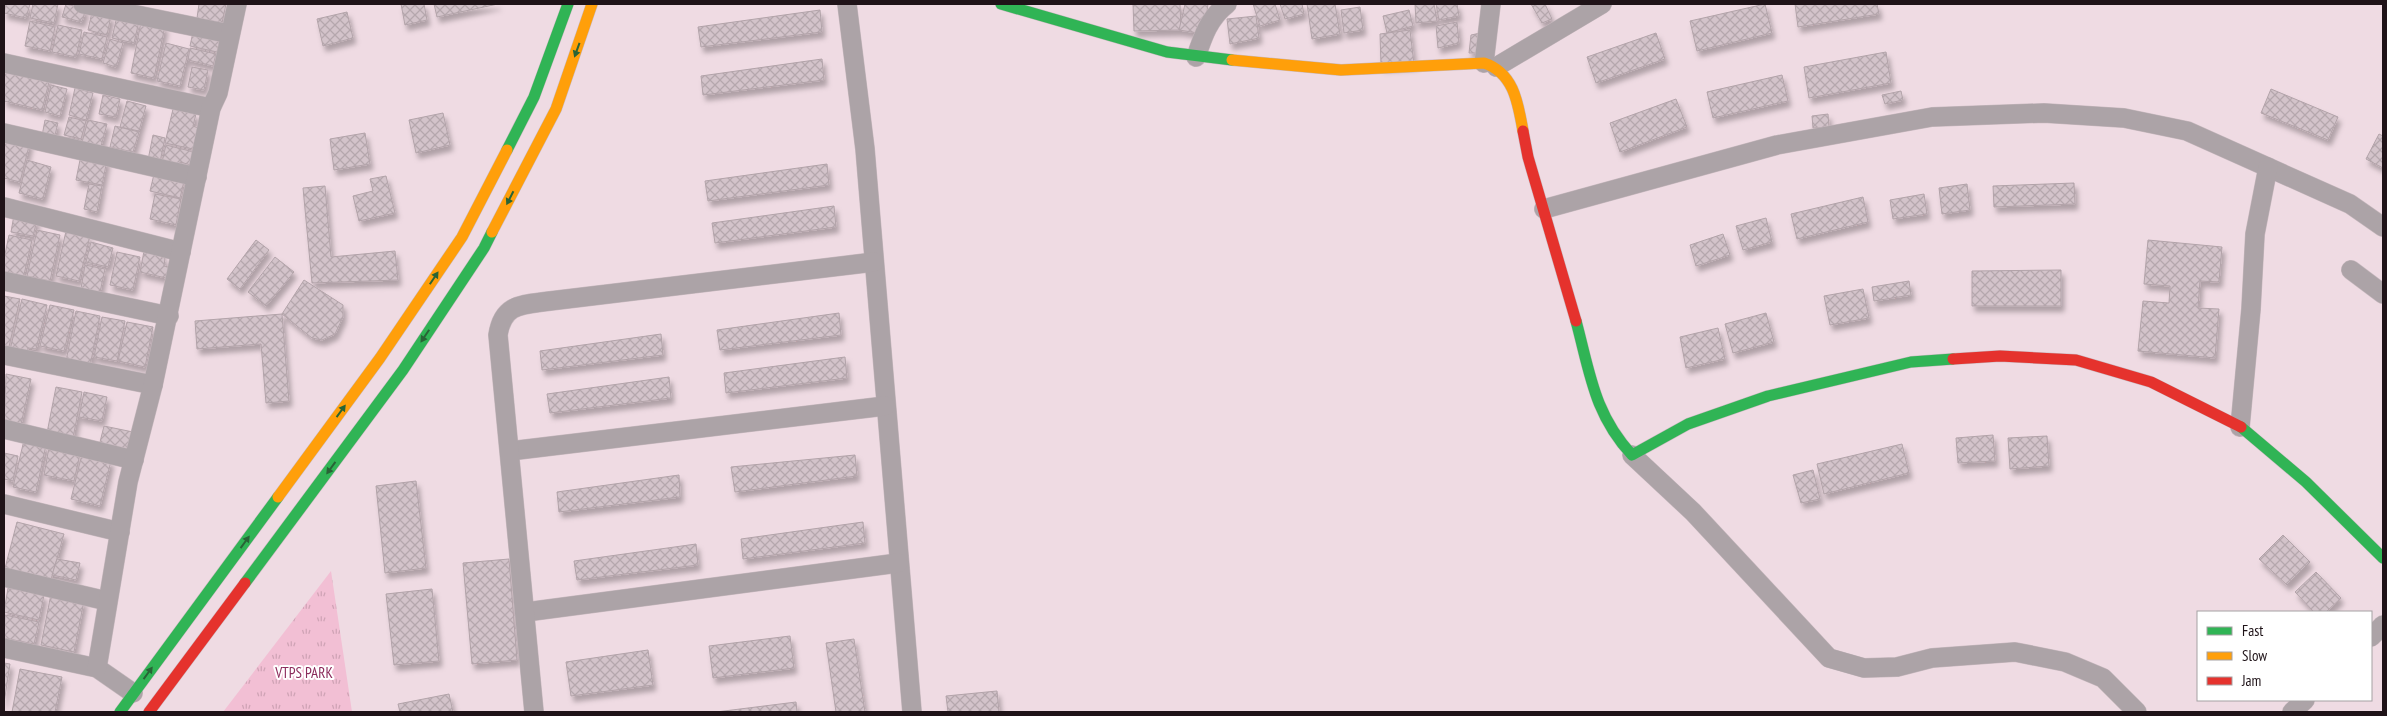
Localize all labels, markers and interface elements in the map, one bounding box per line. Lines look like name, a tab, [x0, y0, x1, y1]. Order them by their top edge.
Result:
one-way arrow	[573, 43, 581, 58]
one-way arrow	[506, 191, 514, 205]
one-way arrow	[429, 271, 439, 285]
one-way arrow	[421, 330, 430, 343]
one-way arrow	[336, 404, 346, 418]
one-way arrow	[325, 461, 336, 474]
one-way arrow	[240, 535, 250, 549]
legend	[2197, 611, 2372, 701]
text: Fast	[2242, 621, 2263, 640]
text: Slow	[2242, 646, 2267, 665]
park label: VTPS PARK	[274, 663, 333, 682]
one-way arrow	[143, 667, 154, 680]
text: Jam	[2241, 671, 2261, 690]

